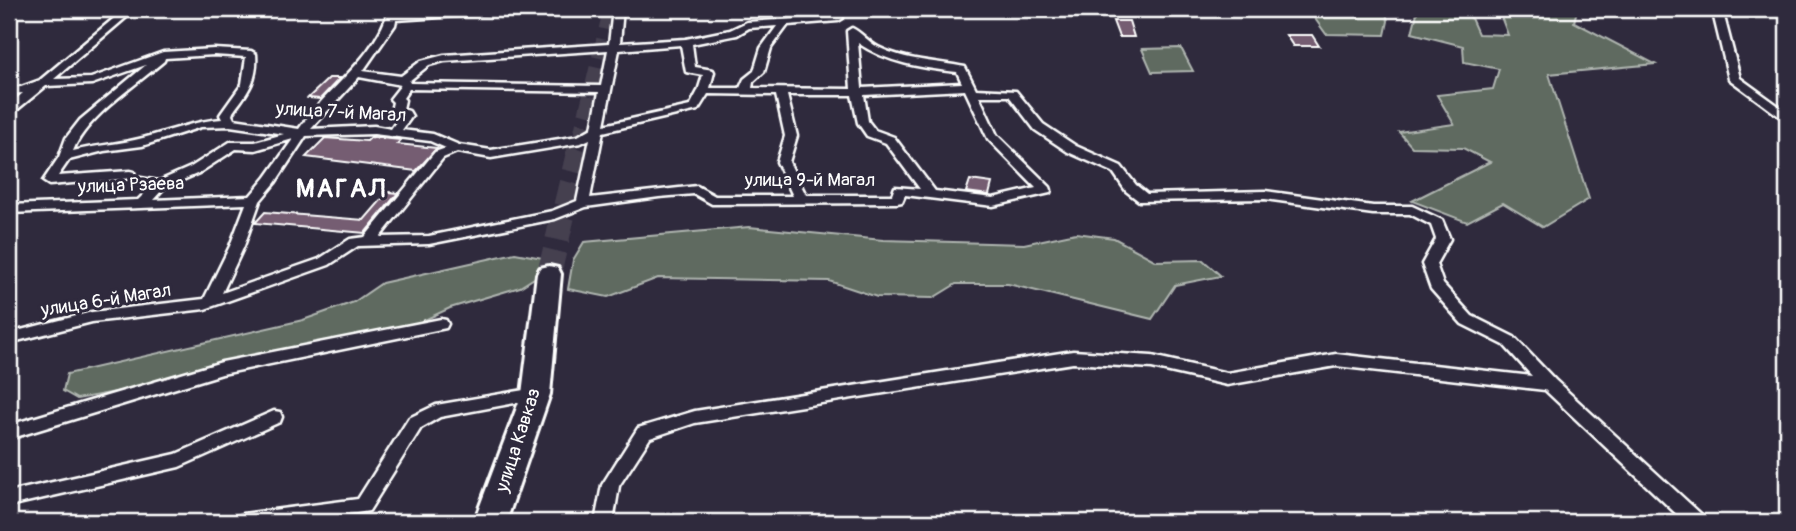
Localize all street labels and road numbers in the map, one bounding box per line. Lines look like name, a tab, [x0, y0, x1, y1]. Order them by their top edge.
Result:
street label: улица 7-й Магал	[274, 97, 407, 127]
street label: улица 9-й Магал	[744, 168, 875, 192]
street label: улица Рзаева	[76, 171, 185, 199]
street label: улица 6-й Магал	[38, 278, 173, 322]
street label: улица Кавказ	[490, 385, 546, 496]

